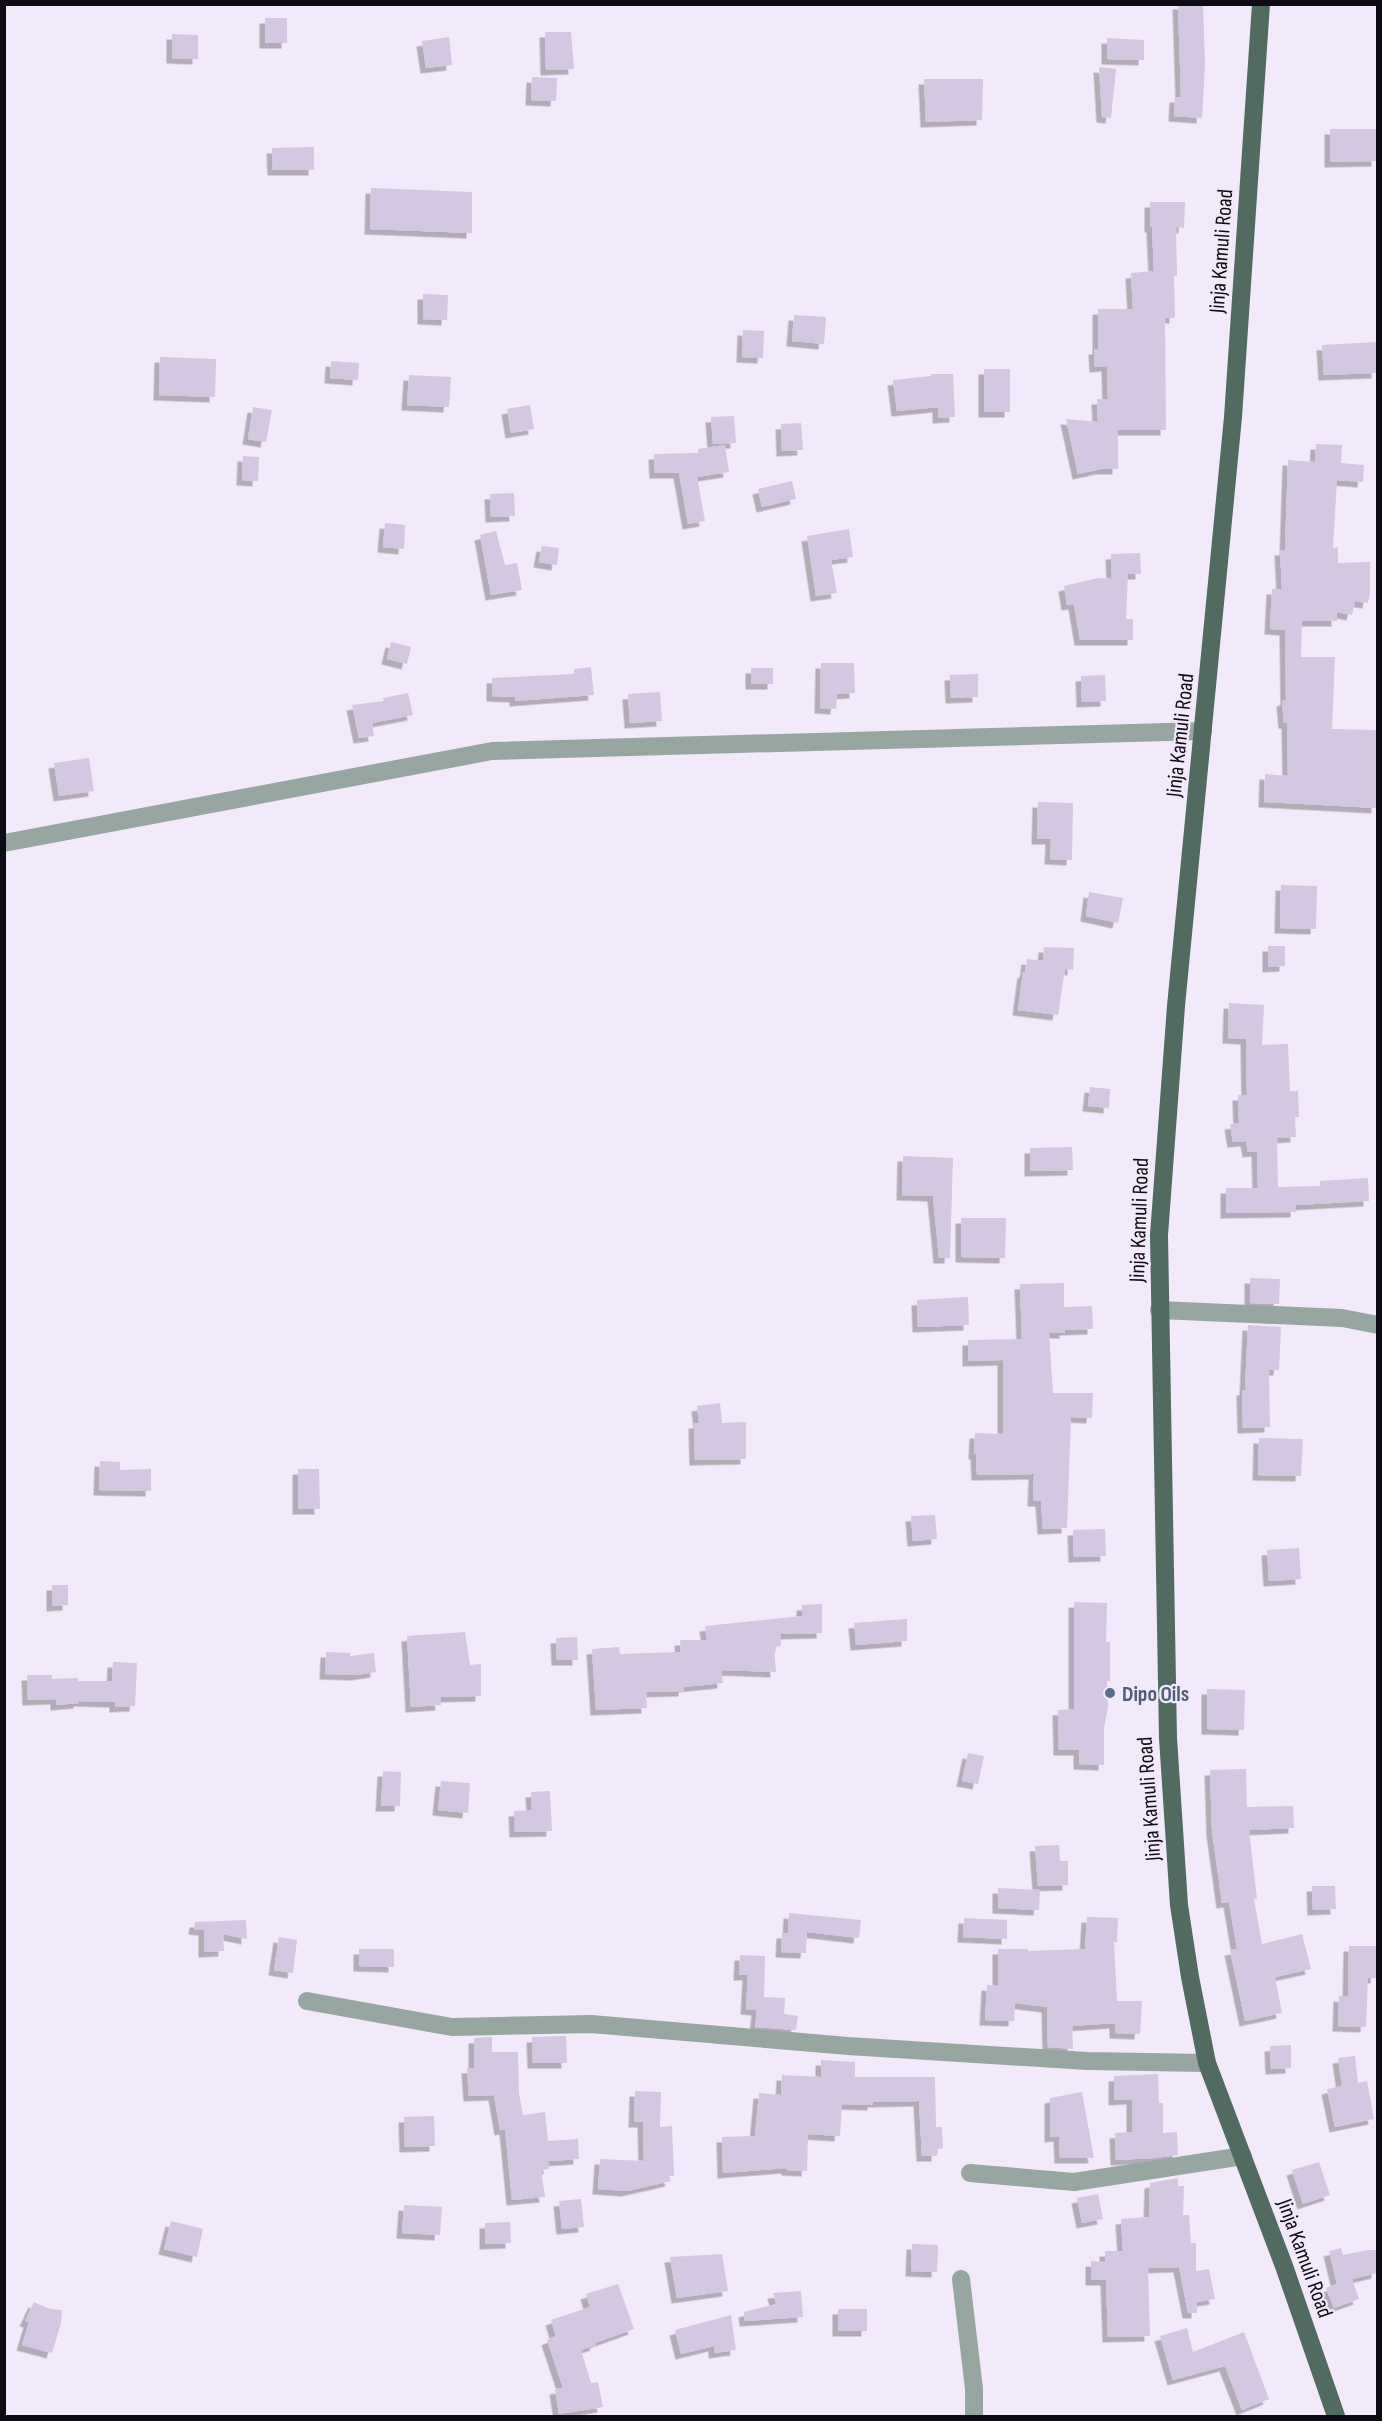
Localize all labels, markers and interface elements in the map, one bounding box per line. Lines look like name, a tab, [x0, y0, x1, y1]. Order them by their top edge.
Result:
street label: Jinja Kamuli Road	[1204, 188, 1239, 315]
street label: Jinja Kamuli Road	[1160, 672, 1200, 799]
street label: Jinja Kamuli Road	[1124, 1157, 1155, 1284]
place label: Dipo Oils	[1122, 1681, 1189, 1708]
marker: Dipo Oils	[1103, 1686, 1117, 1700]
street label: Jinja Kamuli Road	[1132, 1736, 1167, 1863]
street label: Jinja Kamuli Road	[1270, 2195, 1339, 2322]

